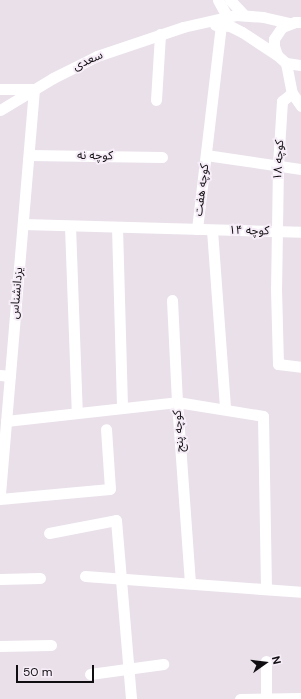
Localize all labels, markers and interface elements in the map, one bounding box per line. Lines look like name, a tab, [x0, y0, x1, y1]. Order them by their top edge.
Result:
street label: سعدی	[71, 48, 105, 74]
street label: کوچه ۱۸	[271, 139, 287, 181]
street label: کوچه نه	[77, 148, 113, 164]
street label: کوچه هفت	[192, 163, 212, 217]
street label: کوچه ۱۴	[229, 223, 269, 239]
street label: یزدانشناس	[8, 266, 26, 320]
street label: کوچه پنج	[170, 409, 188, 453]
north arrow	[245, 643, 285, 683]
text: N	[269, 655, 284, 666]
scale bar	[18, 657, 96, 683]
text: 50 m	[23, 664, 52, 680]

